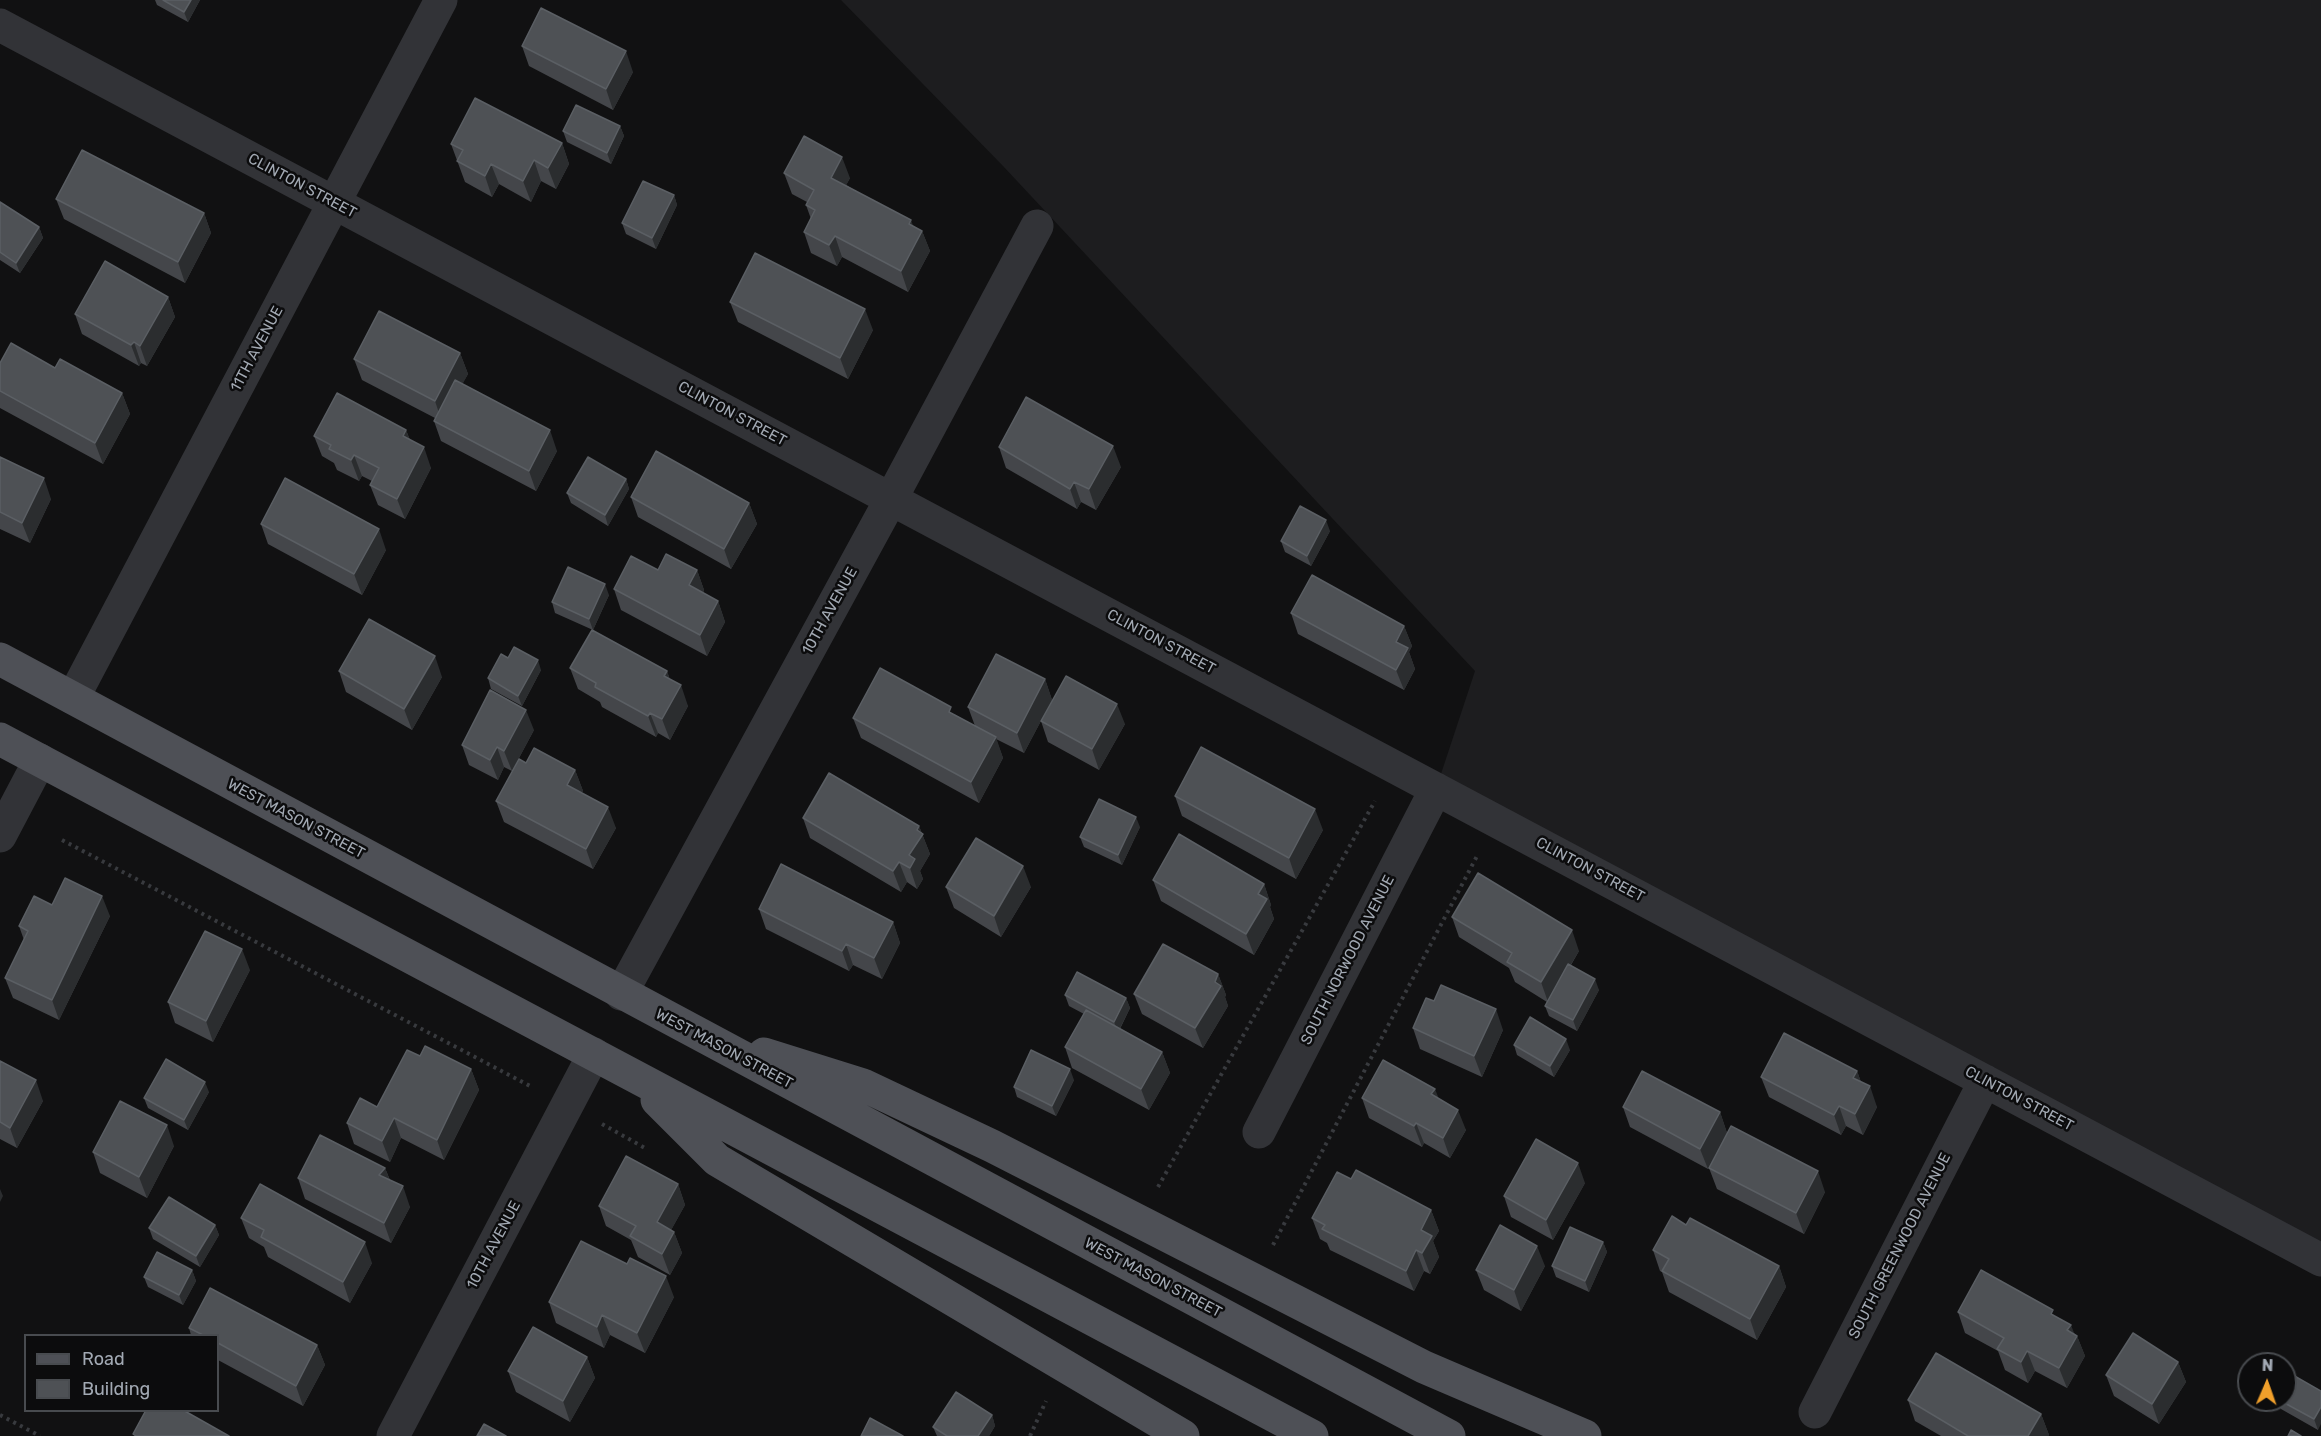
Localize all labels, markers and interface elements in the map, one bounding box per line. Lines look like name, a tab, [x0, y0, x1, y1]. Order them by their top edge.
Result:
street label: CLINTON STREET	[245, 150, 359, 222]
street label: 11TH AVENUE	[227, 303, 287, 395]
street label: CLINTON STREET	[675, 378, 789, 450]
street label: 10TH AVENUE	[799, 564, 861, 658]
street label: CLINTON STREET	[1104, 606, 1218, 678]
street label: WEST MASON STREET	[224, 775, 368, 863]
street label: CLINTON STREET	[1533, 834, 1647, 906]
street label: SOUTH NORWOOD AVENUE	[1297, 872, 1399, 1048]
street label: WEST MASON STREET	[652, 1005, 796, 1093]
street label: CLINTON STREET	[1962, 1063, 2076, 1135]
street label: SOUTH GREENWOOD AVENUE	[1845, 1150, 1955, 1342]
street label: 10TH AVENUE	[463, 1198, 525, 1292]
street label: WEST MASON STREET	[1081, 1234, 1225, 1322]
legend	[24, 1334, 219, 1412]
text: Road	[82, 1348, 125, 1370]
north arrow	[2237, 1352, 2297, 1412]
text: N	[2261, 1356, 2274, 1375]
text: Building	[82, 1378, 150, 1400]

